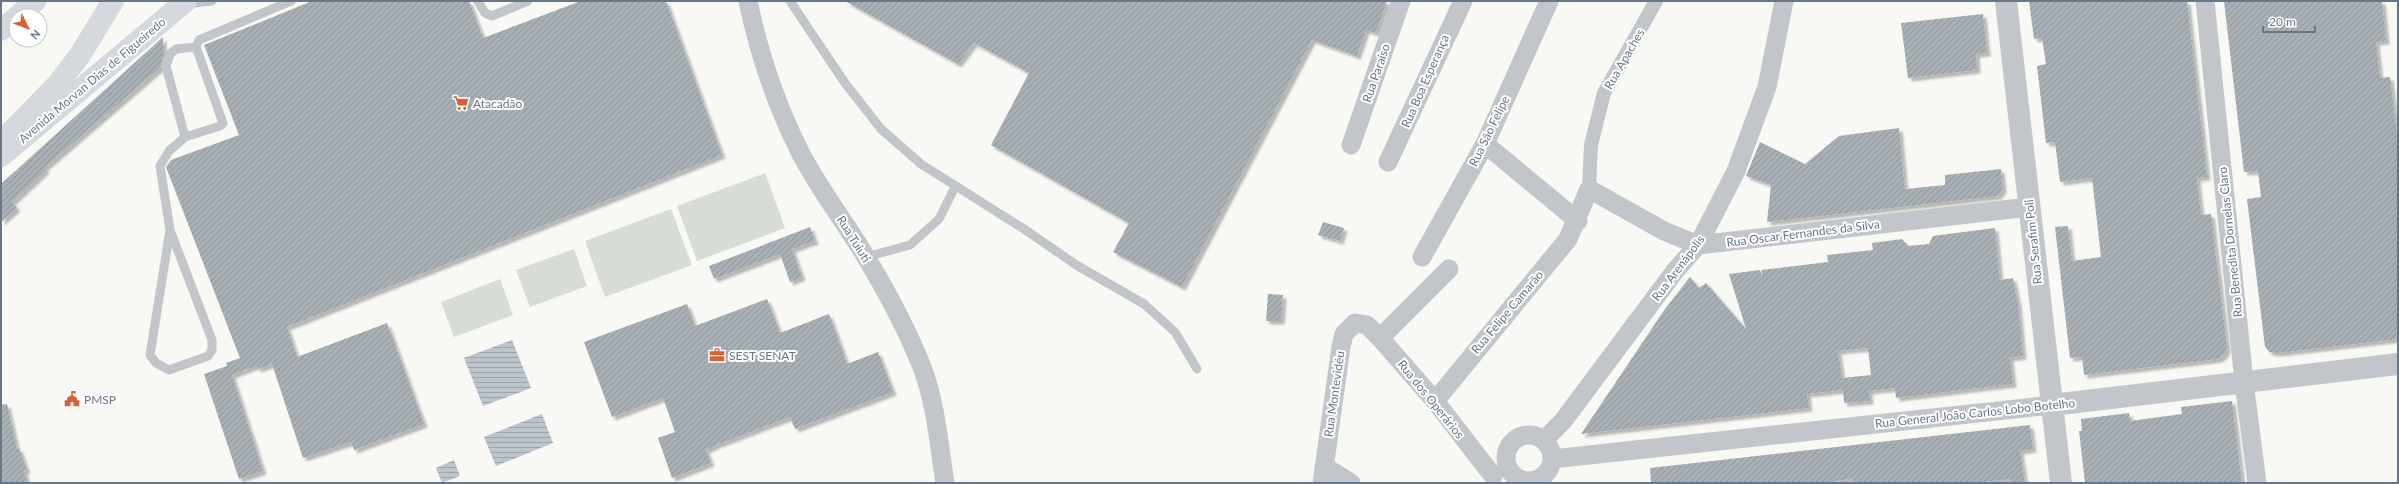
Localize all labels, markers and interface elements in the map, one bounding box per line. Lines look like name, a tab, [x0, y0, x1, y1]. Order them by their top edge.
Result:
north arrow	[8, 8, 48, 48]
scale bar	[2263, 8, 2315, 34]
street label: Avenida Morvan Dias de Figueiredo	[15, 14, 169, 146]
text: 20 m	[2269, 14, 2296, 29]
street label: Rua Apaches	[1601, 26, 1647, 92]
text: N	[28, 28, 43, 43]
street label: Rua Boa Esperança	[1398, 32, 1452, 130]
street label: Rua Paraíso	[1359, 41, 1393, 104]
street label: Rua São Felipe	[1465, 93, 1513, 169]
supermarket icon: Atacadão	[452, 94, 470, 112]
place label: Atacadão	[473, 96, 522, 111]
street label: Rua Benedita Dornelas Claro	[2215, 166, 2245, 318]
street label: Rua Serafim Poli	[2021, 199, 2045, 285]
street label: Rua Tuiuti	[834, 213, 874, 265]
street label: Rua Oscar Fernandes da Silva	[1726, 216, 1880, 250]
street label: Rua Arenápolis	[1648, 232, 1708, 304]
street label: Rua Felipe Camarão	[1468, 267, 1546, 357]
office icon: SEST SENAT	[708, 346, 726, 364]
place label: SEST SENAT	[729, 348, 796, 363]
street label: Rua Montevidéu	[1321, 350, 1347, 438]
street label: Rua dos Operários	[1395, 357, 1467, 441]
public building icon: PMSP	[63, 390, 81, 408]
place label: PMSP	[84, 392, 116, 407]
street label: Rua General João Carlos Lobo Botelho	[1874, 395, 2076, 431]

